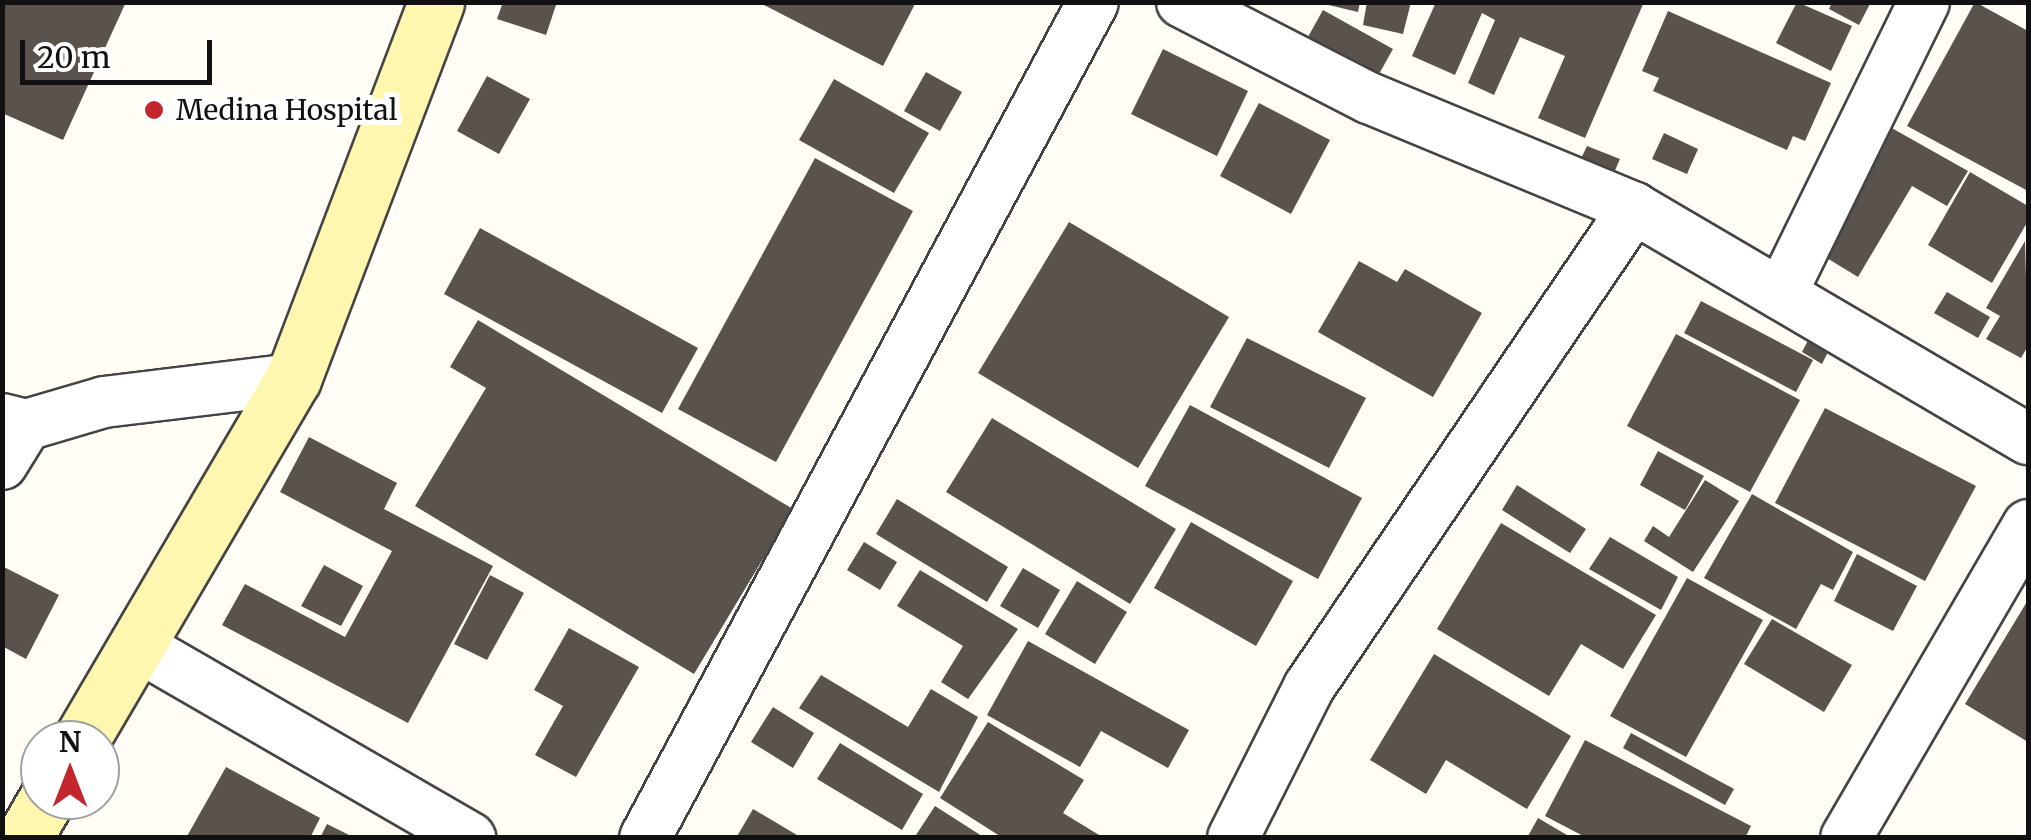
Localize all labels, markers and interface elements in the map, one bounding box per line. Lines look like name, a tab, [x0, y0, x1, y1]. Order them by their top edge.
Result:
scale bar	[25, 20, 218, 82]
text: 20 m	[37, 38, 110, 76]
place label: Medina Hospital	[176, 93, 397, 127]
marker: Medina Hospital	[141, 97, 167, 123]
north arrow	[20, 720, 120, 820]
text: N	[59, 724, 81, 760]

